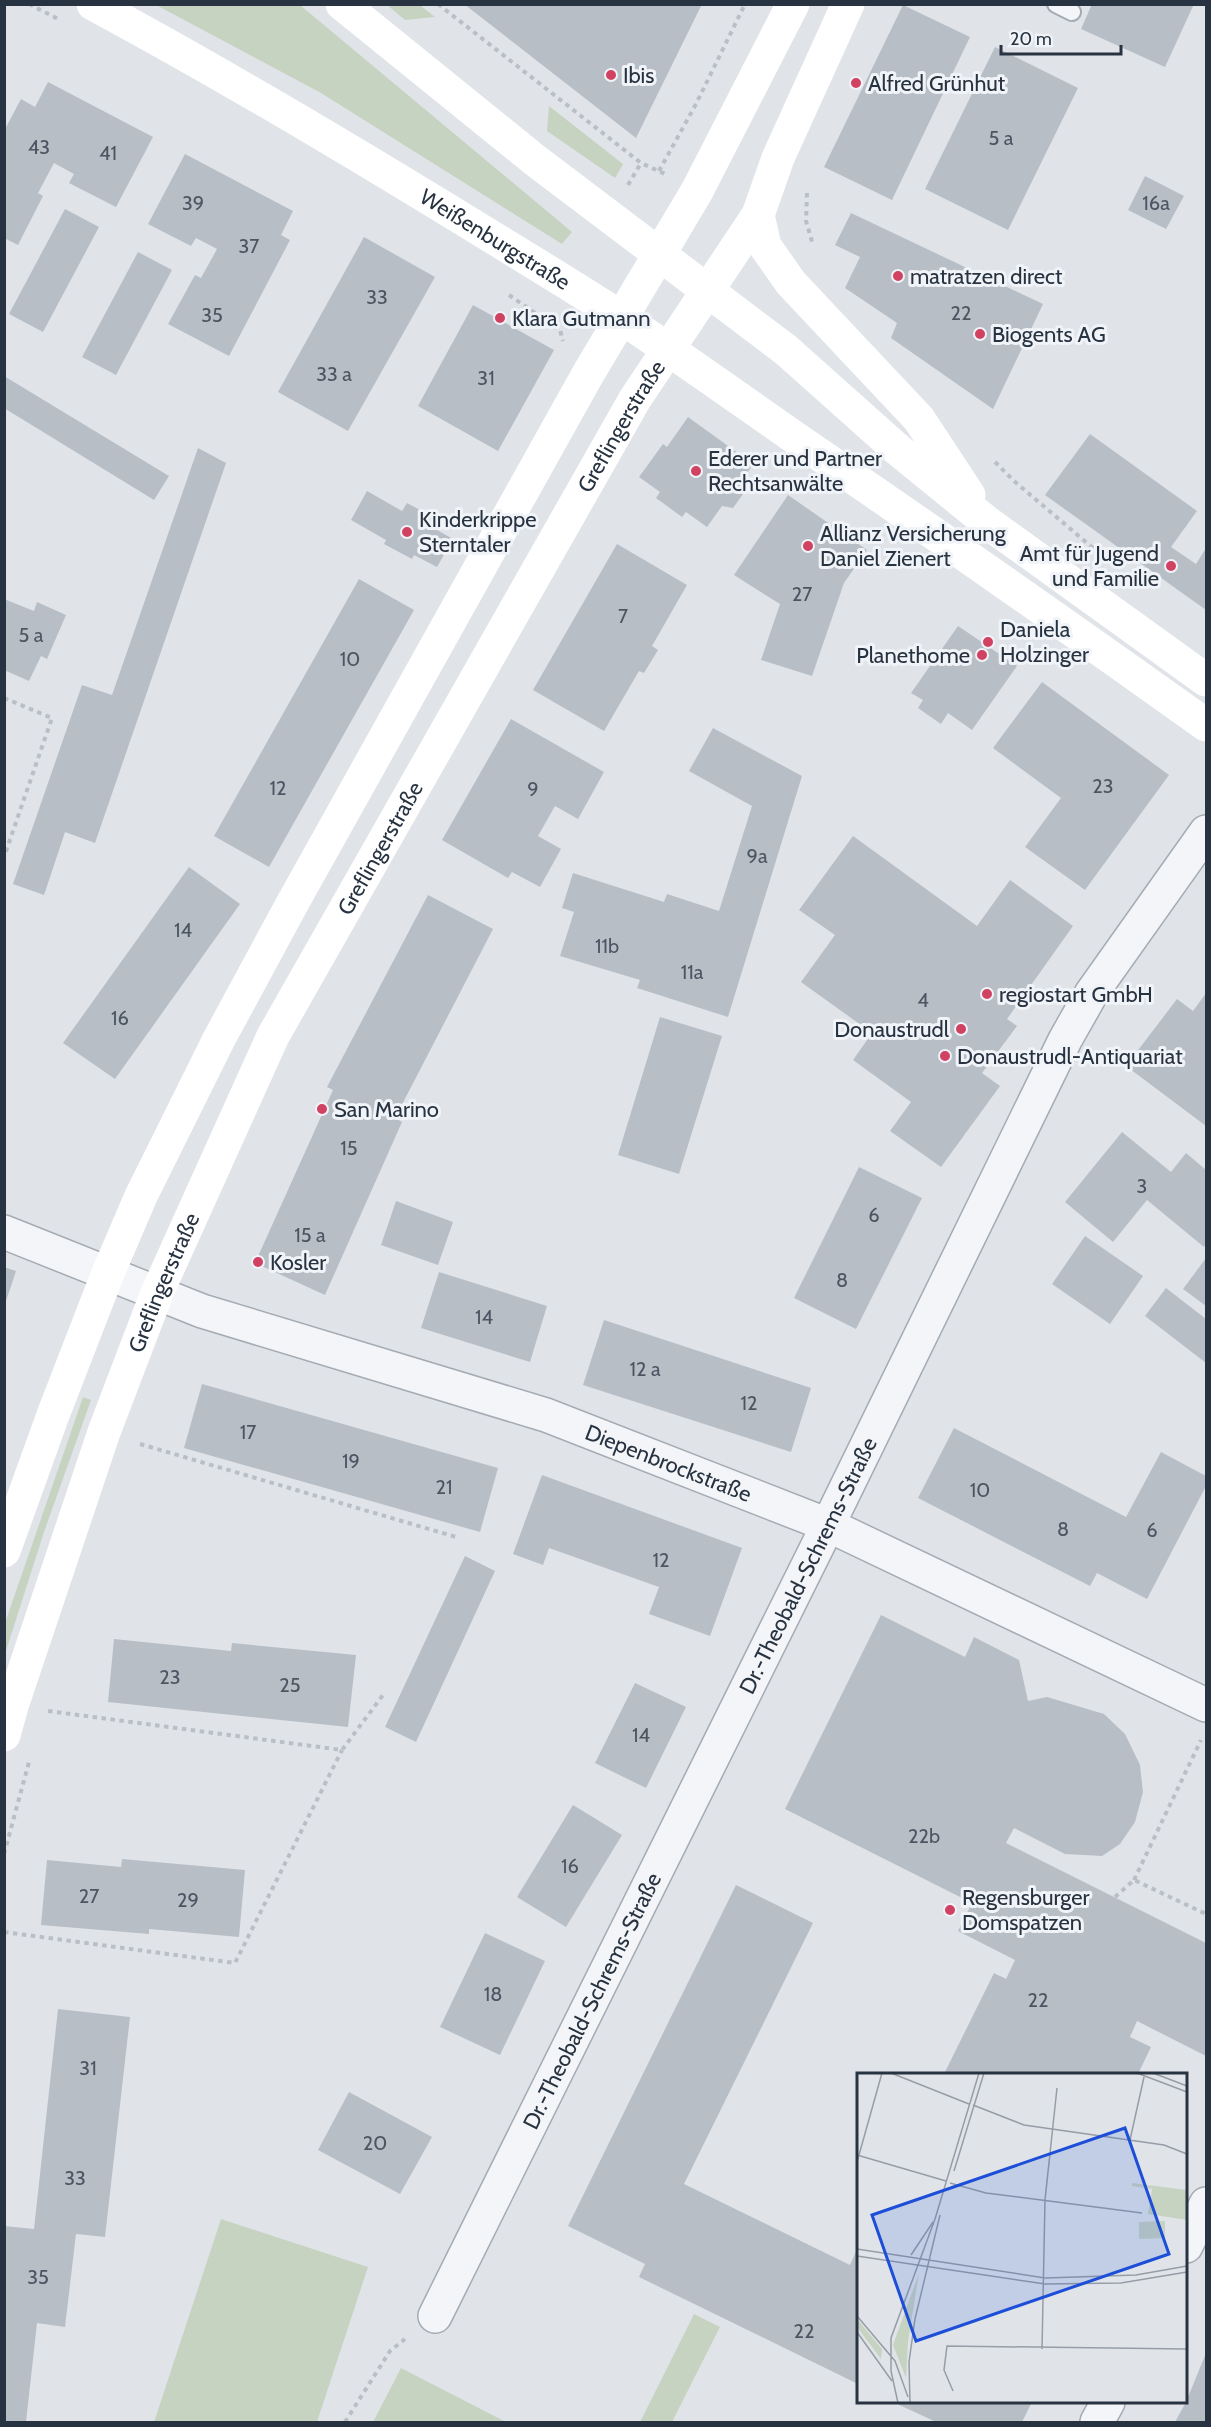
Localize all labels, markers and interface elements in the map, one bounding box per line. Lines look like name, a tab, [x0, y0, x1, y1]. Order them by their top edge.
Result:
scale bar	[1001, 18, 1121, 56]
text: 20 m	[1010, 28, 1052, 50]
place label: Ibis	[623, 62, 654, 89]
marker: Ibis	[604, 68, 618, 82]
place label: Alfred Grünhut	[868, 70, 1006, 97]
marker: Alfred Grünhut	[849, 76, 863, 90]
house number: 5 a	[989, 126, 1014, 150]
house number: 43	[28, 135, 50, 159]
house number: 41	[99, 141, 117, 165]
street label: Weißenburgstraße	[415, 183, 575, 296]
house number: 39	[182, 191, 204, 215]
house number: 16a	[1142, 191, 1170, 215]
house number: 37	[239, 234, 259, 258]
place label: matratzen direct	[910, 263, 1063, 290]
marker: matratzen direct	[891, 269, 905, 283]
house number: 33	[366, 285, 388, 309]
house number: 22	[951, 301, 971, 325]
house number: 35	[201, 303, 223, 327]
place label: Klara Gutmann	[512, 305, 651, 332]
marker: Klara Gutmann	[493, 311, 507, 325]
place label: Biogents AG	[992, 321, 1106, 348]
marker: Biogents AG	[973, 327, 987, 341]
street label: Greflingerstraße	[572, 355, 671, 497]
house number: 33 a	[316, 362, 352, 386]
house number: 31	[477, 366, 495, 390]
place label: Ederer und Partner Rechtsanwälte	[708, 445, 882, 497]
marker: Ederer und Partner Rechtsanwälte	[689, 464, 703, 478]
place label: Kinderkrippe Sterntaler	[419, 506, 537, 558]
place label: Allianz Versicherung Daniel Zienert	[820, 520, 1007, 572]
marker: Kinderkrippe Sterntaler	[400, 525, 414, 539]
marker: Allianz Versicherung Daniel Zienert	[801, 539, 815, 553]
place label: Amt für Jugend und Familie	[1020, 540, 1159, 592]
marker: Amt für Jugend und Familie	[1164, 559, 1178, 573]
house number: 27	[792, 582, 812, 606]
house number: 7	[618, 604, 628, 628]
place label: Daniela Holzinger	[1000, 616, 1089, 668]
house number: 5 a	[19, 623, 44, 647]
marker: Daniela Holzinger	[981, 635, 995, 649]
place label: Planethome	[856, 642, 970, 669]
house number: 10	[340, 647, 360, 671]
marker: Planethome	[975, 648, 989, 662]
house number: 23	[1092, 774, 1114, 798]
house number: 12	[270, 776, 287, 800]
street label: Greflingerstraße	[332, 777, 429, 920]
house number: 9	[527, 777, 539, 801]
house number: 9a	[747, 844, 768, 868]
house number: 14	[174, 918, 192, 942]
house number: 11b	[595, 934, 619, 958]
house number: 11a	[681, 960, 704, 984]
place label: regiostart GmbH	[999, 981, 1153, 1008]
marker: regiostart GmbH	[980, 987, 994, 1001]
house number: 4	[917, 988, 929, 1012]
house number: 16	[111, 1006, 129, 1030]
place label: Donaustrudl	[834, 1016, 950, 1043]
marker: Donaustrudl	[954, 1022, 968, 1036]
place label: Donaustrudl-Antiquariat	[957, 1043, 1183, 1070]
marker: Donaustrudl-Antiquariat	[938, 1049, 952, 1063]
place label: San Marino	[334, 1096, 439, 1123]
marker: San Marino	[315, 1102, 329, 1116]
house number: 15	[340, 1136, 358, 1160]
house number: 3	[1137, 1174, 1147, 1198]
house number: 6	[868, 1203, 880, 1227]
street label: Greflingerstraße	[123, 1209, 205, 1356]
house number: 15 a	[294, 1223, 326, 1247]
place label: Kosler	[270, 1249, 326, 1276]
marker: Kosler	[251, 1255, 265, 1269]
house number: 8	[836, 1268, 848, 1292]
house number: 14	[475, 1305, 493, 1329]
house number: 12 a	[629, 1357, 661, 1381]
house number: 12	[741, 1391, 758, 1415]
street label: Diepenbrockstraße	[581, 1419, 755, 1508]
house number: 17	[240, 1420, 256, 1444]
street label: Dr.-Theobald-Schrems-Straße	[733, 1433, 883, 1698]
house number: 19	[342, 1449, 360, 1473]
house number: 21	[436, 1475, 453, 1499]
house number: 10	[970, 1478, 990, 1502]
house number: 8	[1057, 1517, 1069, 1541]
house number: 6	[1146, 1518, 1158, 1542]
house number: 12	[653, 1548, 670, 1572]
house number: 23	[159, 1665, 181, 1689]
house number: 25	[279, 1673, 301, 1697]
house number: 14	[632, 1723, 650, 1747]
house number: 22b	[908, 1824, 940, 1848]
house number: 16	[561, 1854, 579, 1878]
street label: Dr.-Theobald-Schrems-Straße	[517, 1868, 667, 2134]
house number: 27	[79, 1884, 99, 1908]
place label: Regensburger Domspatzen	[962, 1884, 1090, 1936]
house number: 29	[177, 1888, 199, 1912]
marker: Regensburger Domspatzen	[943, 1903, 957, 1917]
house number: 18	[484, 1982, 502, 2006]
house number: 22	[1028, 1988, 1048, 2012]
house number: 31	[79, 2056, 97, 2080]
inset map	[857, 2073, 1187, 2403]
house number: 20	[363, 2131, 387, 2155]
house number: 33	[64, 2166, 86, 2190]
house number: 35	[27, 2265, 49, 2289]
house number: 22	[794, 2319, 814, 2343]

